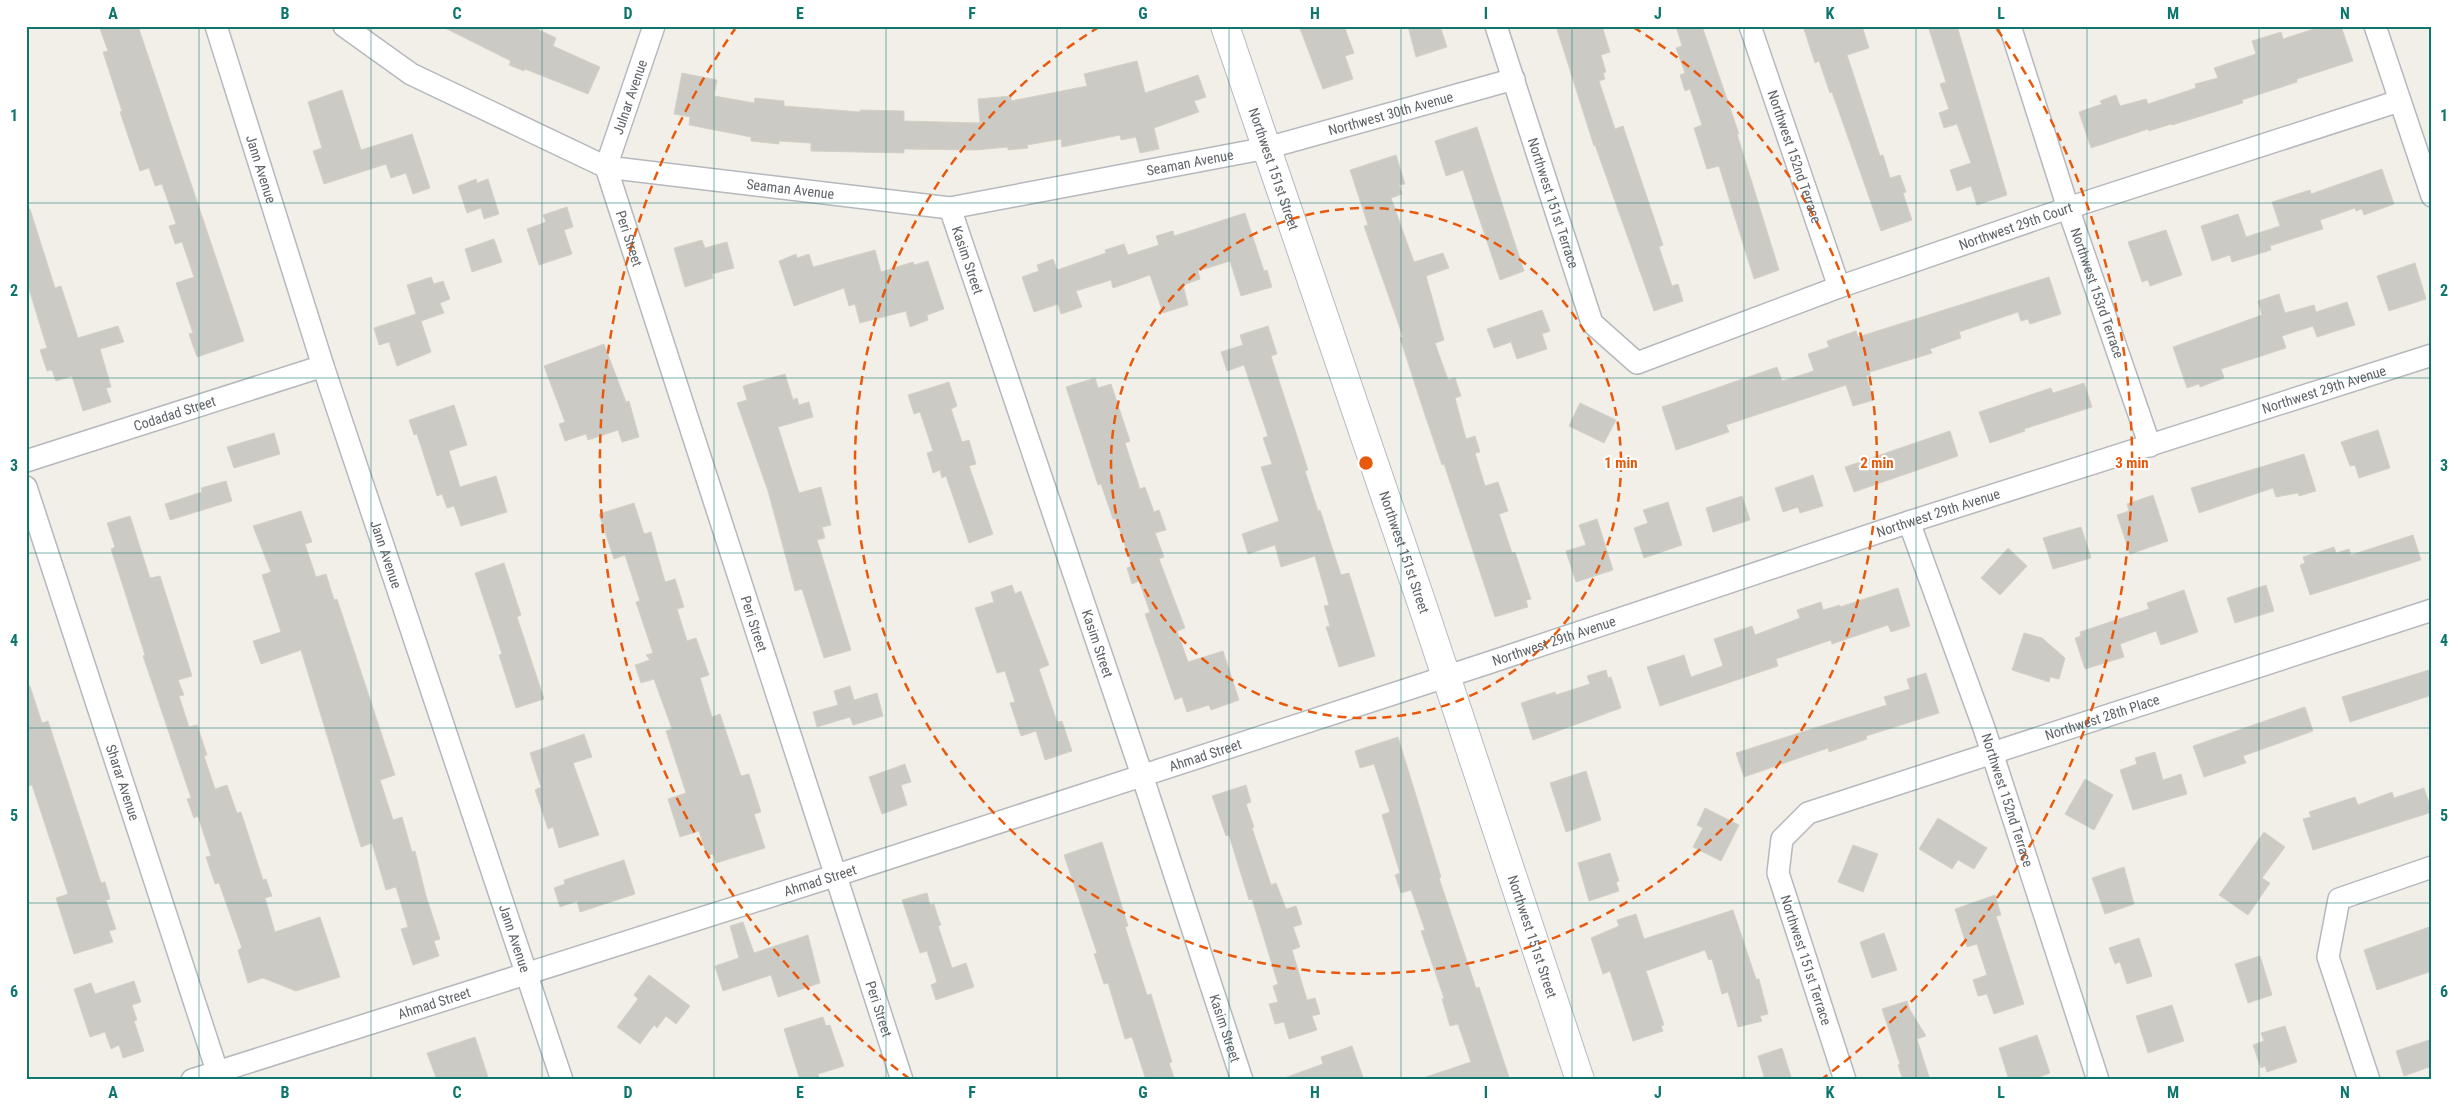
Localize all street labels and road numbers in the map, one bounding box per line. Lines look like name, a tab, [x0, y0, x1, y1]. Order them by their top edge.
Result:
street label: Julnar Avenue	[610, 57, 650, 136]
street label: Northwest 30th Avenue	[1326, 88, 1455, 138]
street label: Northwest 152nd Terrace	[1764, 88, 1825, 226]
street label: Northwest 151st Street	[1245, 106, 1302, 232]
street label: Jann Avenue	[243, 133, 279, 206]
street label: Northwest 151st Terrace	[1525, 136, 1582, 271]
street label: Seaman Avenue	[1145, 146, 1235, 179]
street label: Seaman Avenue	[746, 176, 835, 202]
street label: Northwest 29th Court	[1957, 199, 2074, 253]
street label: Peri Street	[613, 208, 646, 268]
street label: Kasim Street	[949, 224, 987, 296]
street label: Northwest 153rd Terrace	[2067, 226, 2127, 361]
street label: Northwest 29th Avenue	[2260, 362, 2388, 417]
street label: Codadad Street	[132, 393, 218, 434]
street label: Northwest 29th Avenue	[1874, 485, 2002, 540]
street label: Northwest 151st Street	[1376, 489, 1433, 615]
street label: Jann Avenue	[367, 518, 405, 591]
street label: Peri Street	[738, 594, 771, 654]
street label: Kasim Street	[1079, 608, 1116, 680]
street label: Northwest 29th Avenue	[1490, 613, 1618, 669]
street label: Northwest 28th Place	[2043, 691, 2162, 743]
street label: Northwest 152nd Terrace	[1978, 731, 2037, 869]
street label: Ahmad Street	[1167, 736, 1243, 774]
street label: Sharar Avenue	[103, 742, 143, 823]
street label: Ahmad Street	[782, 861, 858, 899]
street label: Northwest 151st Street	[1505, 873, 1560, 1000]
street label: Northwest 151st Terrace	[1777, 893, 1835, 1028]
street label: Jann Avenue	[496, 902, 534, 975]
street label: Peri Street	[862, 979, 895, 1039]
street label: Ahmad Street	[396, 984, 472, 1022]
street label: Kasim Street	[1206, 992, 1244, 1064]

